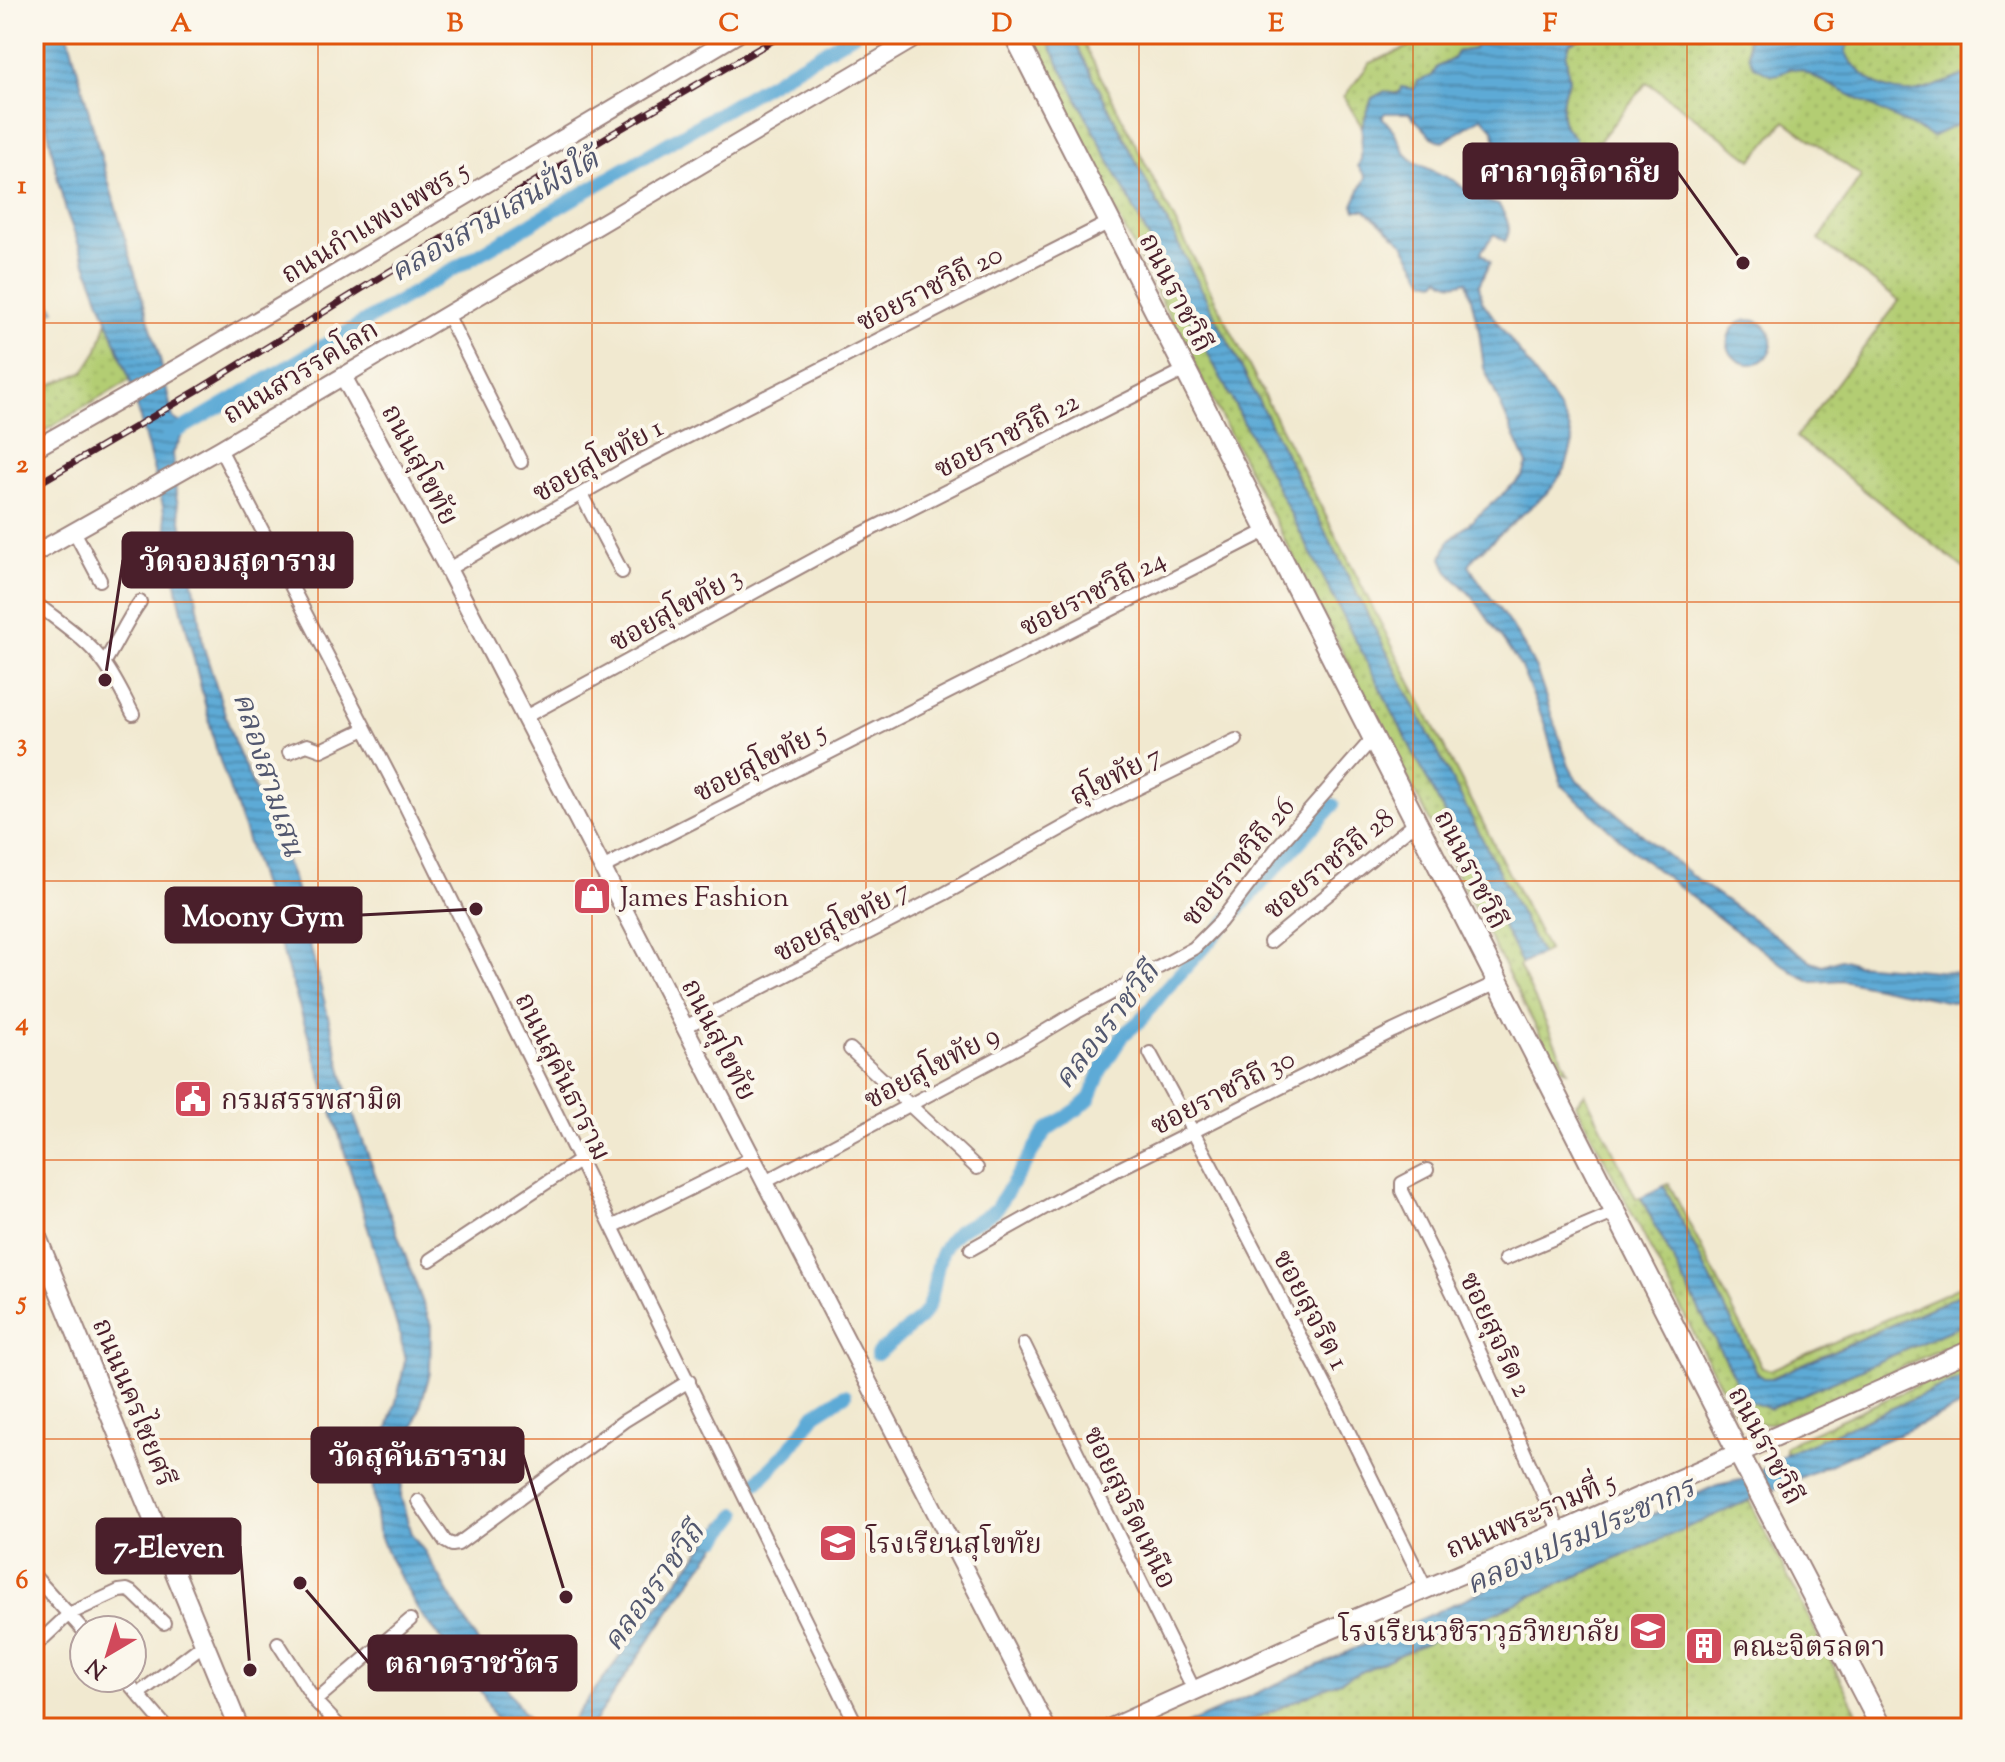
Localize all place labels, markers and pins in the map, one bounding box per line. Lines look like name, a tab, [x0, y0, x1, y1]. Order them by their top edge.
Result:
callout: ศาลาดุสิดาลัย	[1464, 144, 1677, 198]
callout: วัดจอมสุดาราม	[123, 533, 352, 587]
shop icon: James Fashion	[571, 875, 613, 917]
place label: James Fashion	[618, 879, 789, 919]
callout: Moony Gym	[166, 888, 361, 942]
public building icon: กรมสรรพสามิต	[172, 1078, 214, 1120]
place label: กรมสรรพสามิต	[221, 1082, 403, 1122]
callout: วัดสุคันธาราม	[312, 1428, 523, 1482]
callout: 7-Eleven	[97, 1519, 240, 1573]
school or university icon: โรงเรียนสุโขทัย	[817, 1522, 859, 1564]
place label: โรงเรียนสุโขทัย	[865, 1524, 1042, 1566]
school or university icon: โรงเรียนวชิราวุธวิทยาลัย	[1627, 1610, 1669, 1652]
place label: โรงเรียนวชิราวุธวิทยาลัย	[1337, 1612, 1620, 1654]
building icon: คณะจิตรลดา	[1683, 1625, 1725, 1667]
place label: คณะจิตรลดา	[1732, 1629, 1885, 1669]
callout: ตลาดราชวัตร	[369, 1636, 576, 1690]

